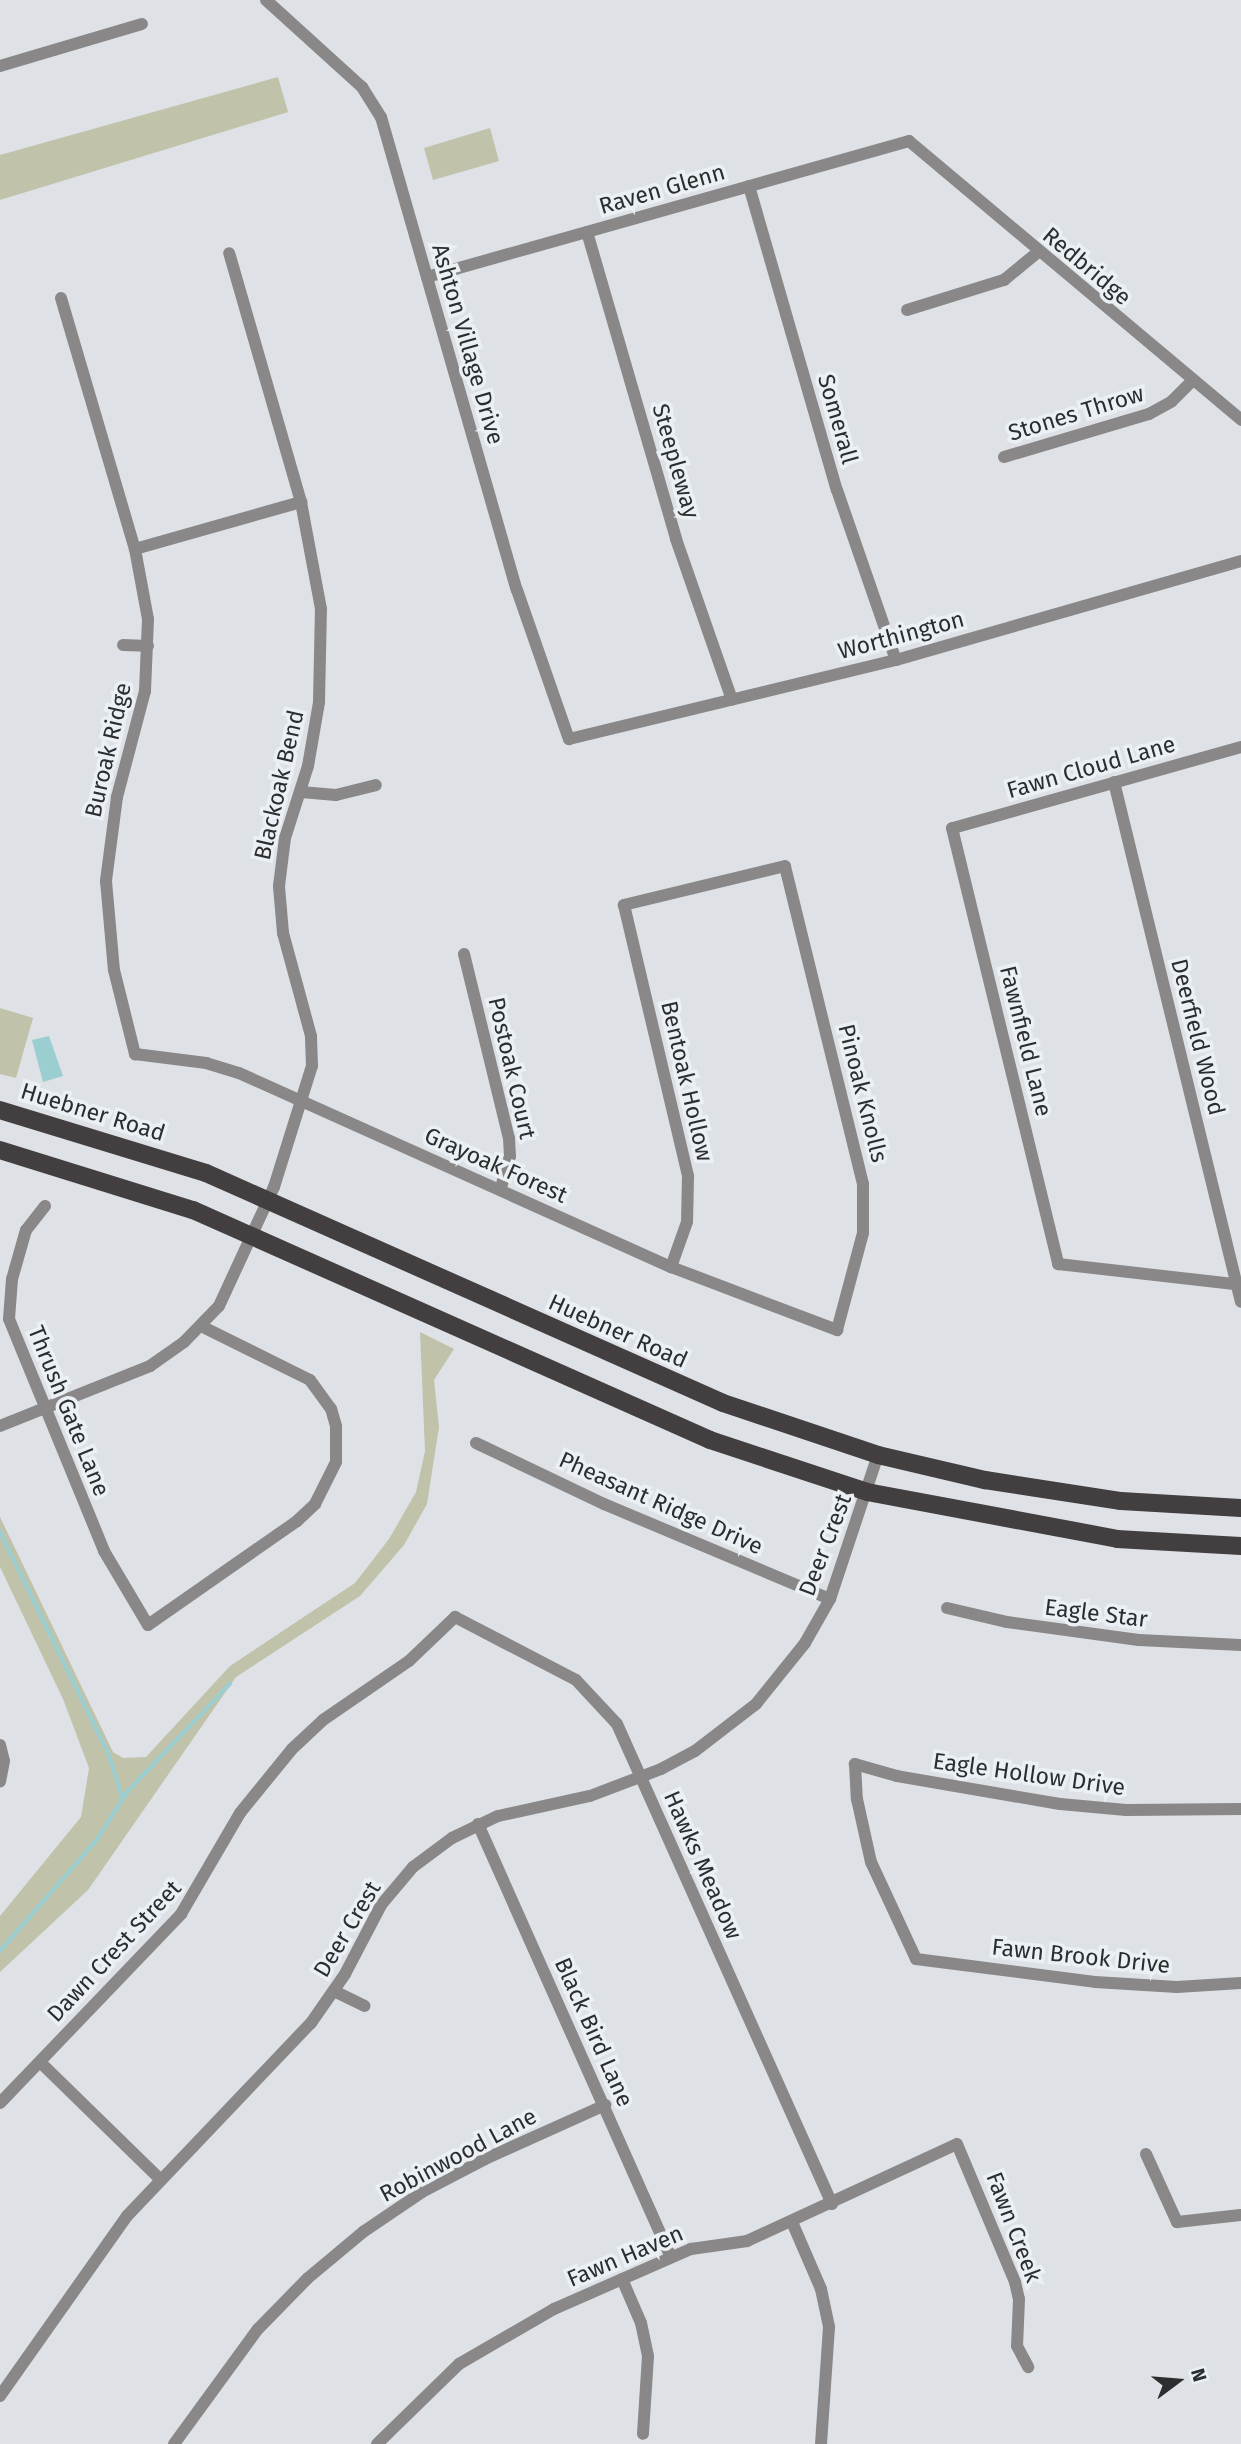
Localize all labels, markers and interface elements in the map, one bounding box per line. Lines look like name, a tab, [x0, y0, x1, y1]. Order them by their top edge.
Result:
street label: Raven Glenn	[596, 158, 728, 220]
street label: Redbridge	[1037, 221, 1137, 311]
street label: Ashton Village Drive	[426, 240, 510, 448]
street label: Somerall	[812, 371, 864, 467]
street label: Stones Throw	[1005, 379, 1147, 447]
street label: Steepleway	[646, 400, 706, 522]
street label: Worthington	[835, 605, 967, 665]
street label: Buroak Ridge	[79, 680, 137, 820]
street label: Blackoak Bend	[248, 707, 310, 863]
street label: Fawn Cloud Lane	[1004, 730, 1178, 804]
street label: Deerfield Wood	[1165, 956, 1231, 1118]
street label: Fawnfield Lane	[994, 963, 1058, 1119]
street label: Postoak Court	[482, 994, 542, 1142]
street label: Bentoak Hollow	[655, 998, 719, 1164]
street label: Pinoak Knolls	[832, 1021, 894, 1165]
street label: Huebner Road	[18, 1077, 168, 1147]
street label: Grayoak Forest	[420, 1121, 572, 1209]
street label: Huebner Road	[544, 1288, 692, 1374]
street label: Thrush Gate Lane	[22, 1322, 116, 1500]
street label: Pheasant Ridge Drive	[555, 1446, 767, 1560]
street label: Deer Crest	[793, 1490, 857, 1600]
street label: Eagle Star	[1043, 1593, 1149, 1633]
street label: Eagle Hollow Drive	[931, 1747, 1127, 1801]
street label: Hawks Meadow	[658, 1787, 748, 1943]
street label: Dawn Crest Street	[41, 1874, 187, 2028]
street label: Deer Crest	[308, 1876, 386, 1982]
street label: Fawn Brook Drive	[990, 1933, 1172, 1979]
street label: Black Bird Lane	[549, 1953, 639, 2111]
street label: Robinwood Lane	[375, 2102, 541, 2208]
street label: Fawn Creek	[980, 2168, 1048, 2286]
street label: Fawn Haven	[563, 2219, 687, 2293]
north arrow	[1143, 2346, 1213, 2416]
text: N	[1186, 2366, 1211, 2384]

